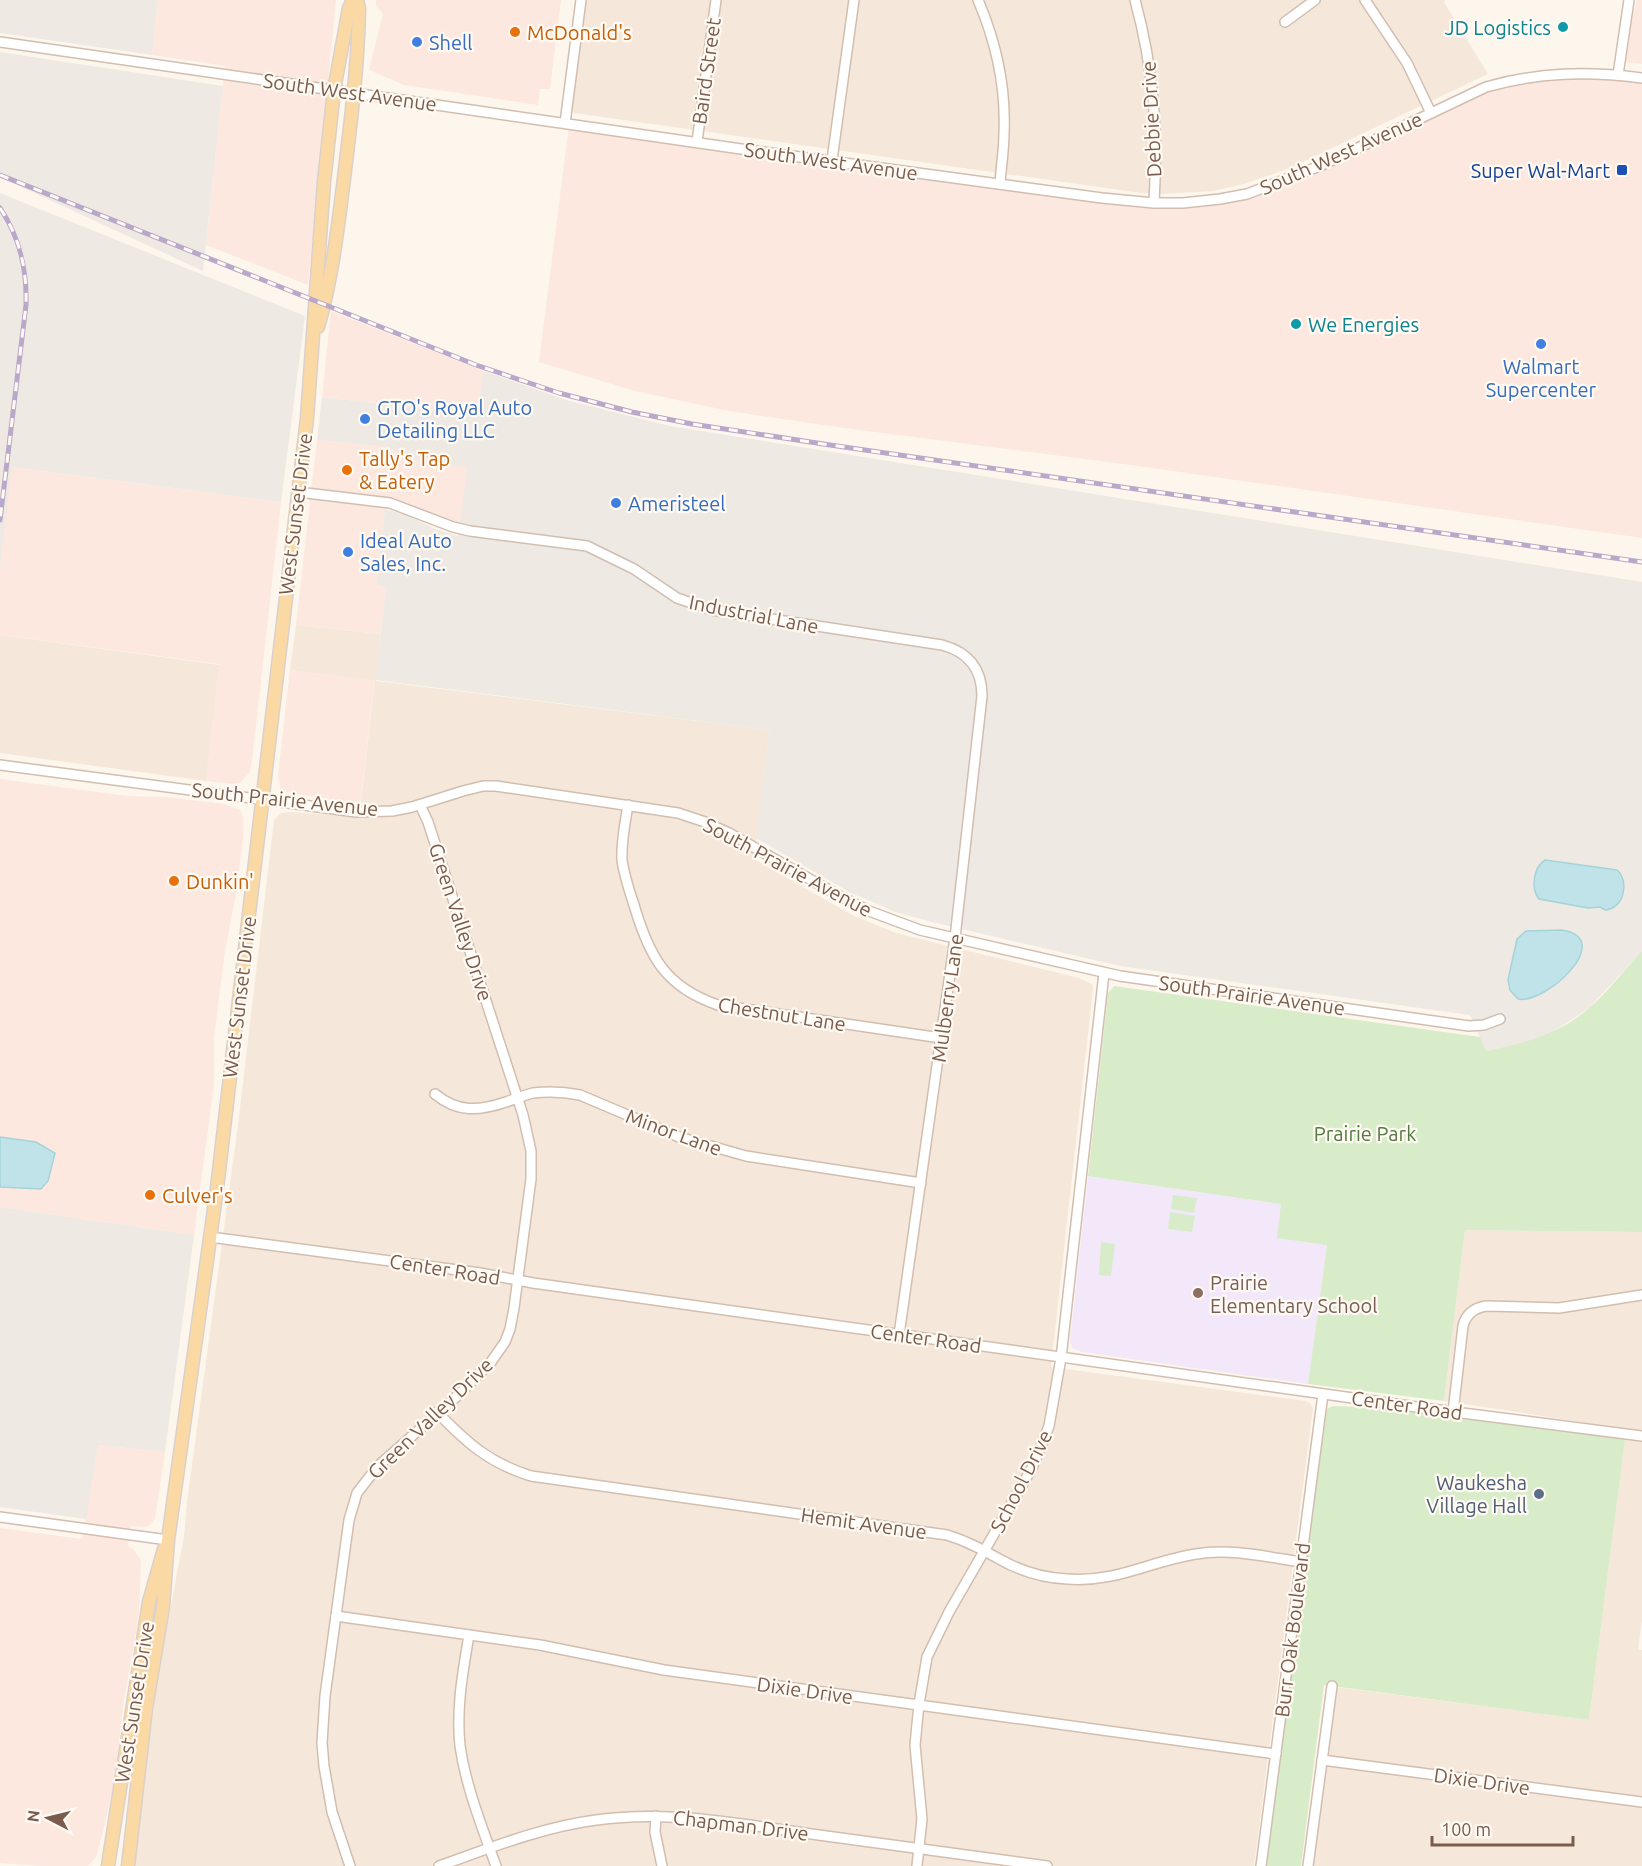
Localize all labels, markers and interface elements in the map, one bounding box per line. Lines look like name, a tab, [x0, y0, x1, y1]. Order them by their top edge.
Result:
street label: Baird Street	[687, 16, 725, 126]
place label: JD Logistics	[1445, 16, 1551, 39]
marker: JD Logistics	[1556, 20, 1570, 34]
place label: McDonald's	[527, 21, 632, 44]
marker: McDonald's	[508, 25, 522, 39]
place label: Shell	[429, 31, 472, 54]
marker: Shell	[410, 35, 424, 49]
street label: Debbie Drive	[1136, 60, 1166, 178]
street label: South West Avenue	[262, 68, 438, 116]
street label: South West Avenue	[1256, 107, 1426, 199]
street label: South West Avenue	[743, 137, 919, 185]
place label: Super Wal-Mart	[1471, 159, 1610, 182]
marker: Super Wal-Mart	[1615, 163, 1629, 177]
place label: We Energies	[1308, 313, 1419, 336]
marker: We Energies	[1289, 317, 1303, 331]
marker: Walmart Supercenter	[1534, 337, 1548, 351]
place label: Walmart Supercenter	[1486, 355, 1597, 401]
place label: GTO's Royal Auto Detailing LLC	[377, 396, 532, 442]
marker: GTO's Royal Auto Detailing LLC	[358, 412, 372, 426]
street label: West Sunset Drive	[274, 432, 316, 596]
place label: Tally's Tap & Eatery	[359, 447, 450, 493]
marker: Tally's Tap & Eatery	[340, 463, 354, 477]
place label: Ameristeel	[628, 492, 726, 515]
marker: Ameristeel	[609, 496, 623, 510]
place label: Ideal Auto Sales, Inc.	[360, 529, 452, 575]
marker: Ideal Auto Sales, Inc.	[341, 545, 355, 559]
street label: Industrial Lane	[687, 590, 821, 638]
street label: South Prairie Avenue	[191, 778, 379, 820]
street label: South Prairie Avenue	[700, 813, 876, 921]
street label: Green Valley Drive	[425, 840, 497, 1004]
place label: Dunkin'	[186, 870, 254, 893]
marker: Dunkin'	[167, 874, 181, 888]
street label: West Sunset Drive	[218, 915, 260, 1079]
street label: Mulberry Lane	[927, 932, 967, 1064]
street label: South Prairie Avenue	[1158, 971, 1346, 1019]
street label: Chestnut Lane	[716, 993, 848, 1035]
street label: Minor Lane	[623, 1104, 725, 1160]
park label: Prairie Park	[1314, 1122, 1416, 1145]
place label: Culver's	[162, 1184, 233, 1207]
marker: Culver's	[143, 1188, 157, 1202]
street label: Center Road	[388, 1249, 502, 1289]
place label: Prairie Elementary School	[1210, 1271, 1377, 1317]
marker: Prairie Elementary School	[1191, 1286, 1205, 1300]
street label: Center Road	[869, 1319, 983, 1357]
street label: Green Valley Drive	[363, 1353, 497, 1483]
street label: Center Road	[1350, 1386, 1464, 1424]
street label: School Drive	[985, 1426, 1057, 1536]
place label: Waukesha Village Hall	[1426, 1471, 1527, 1517]
marker: Waukesha Village Hall	[1532, 1487, 1546, 1501]
street label: Hemit Avenue	[800, 1503, 928, 1543]
street label: Burr Oak Boulevard	[1270, 1541, 1314, 1719]
street label: West Sunset Drive	[110, 1620, 158, 1784]
street label: Dixie Drive	[755, 1672, 855, 1708]
street label: Dixie Drive	[1432, 1763, 1532, 1799]
north arrow	[18, 1788, 78, 1848]
street label: Chapman Drive	[672, 1805, 810, 1845]
text: N	[23, 1809, 43, 1823]
scale bar	[1432, 1809, 1573, 1847]
text: 100 m	[1441, 1819, 1491, 1839]

